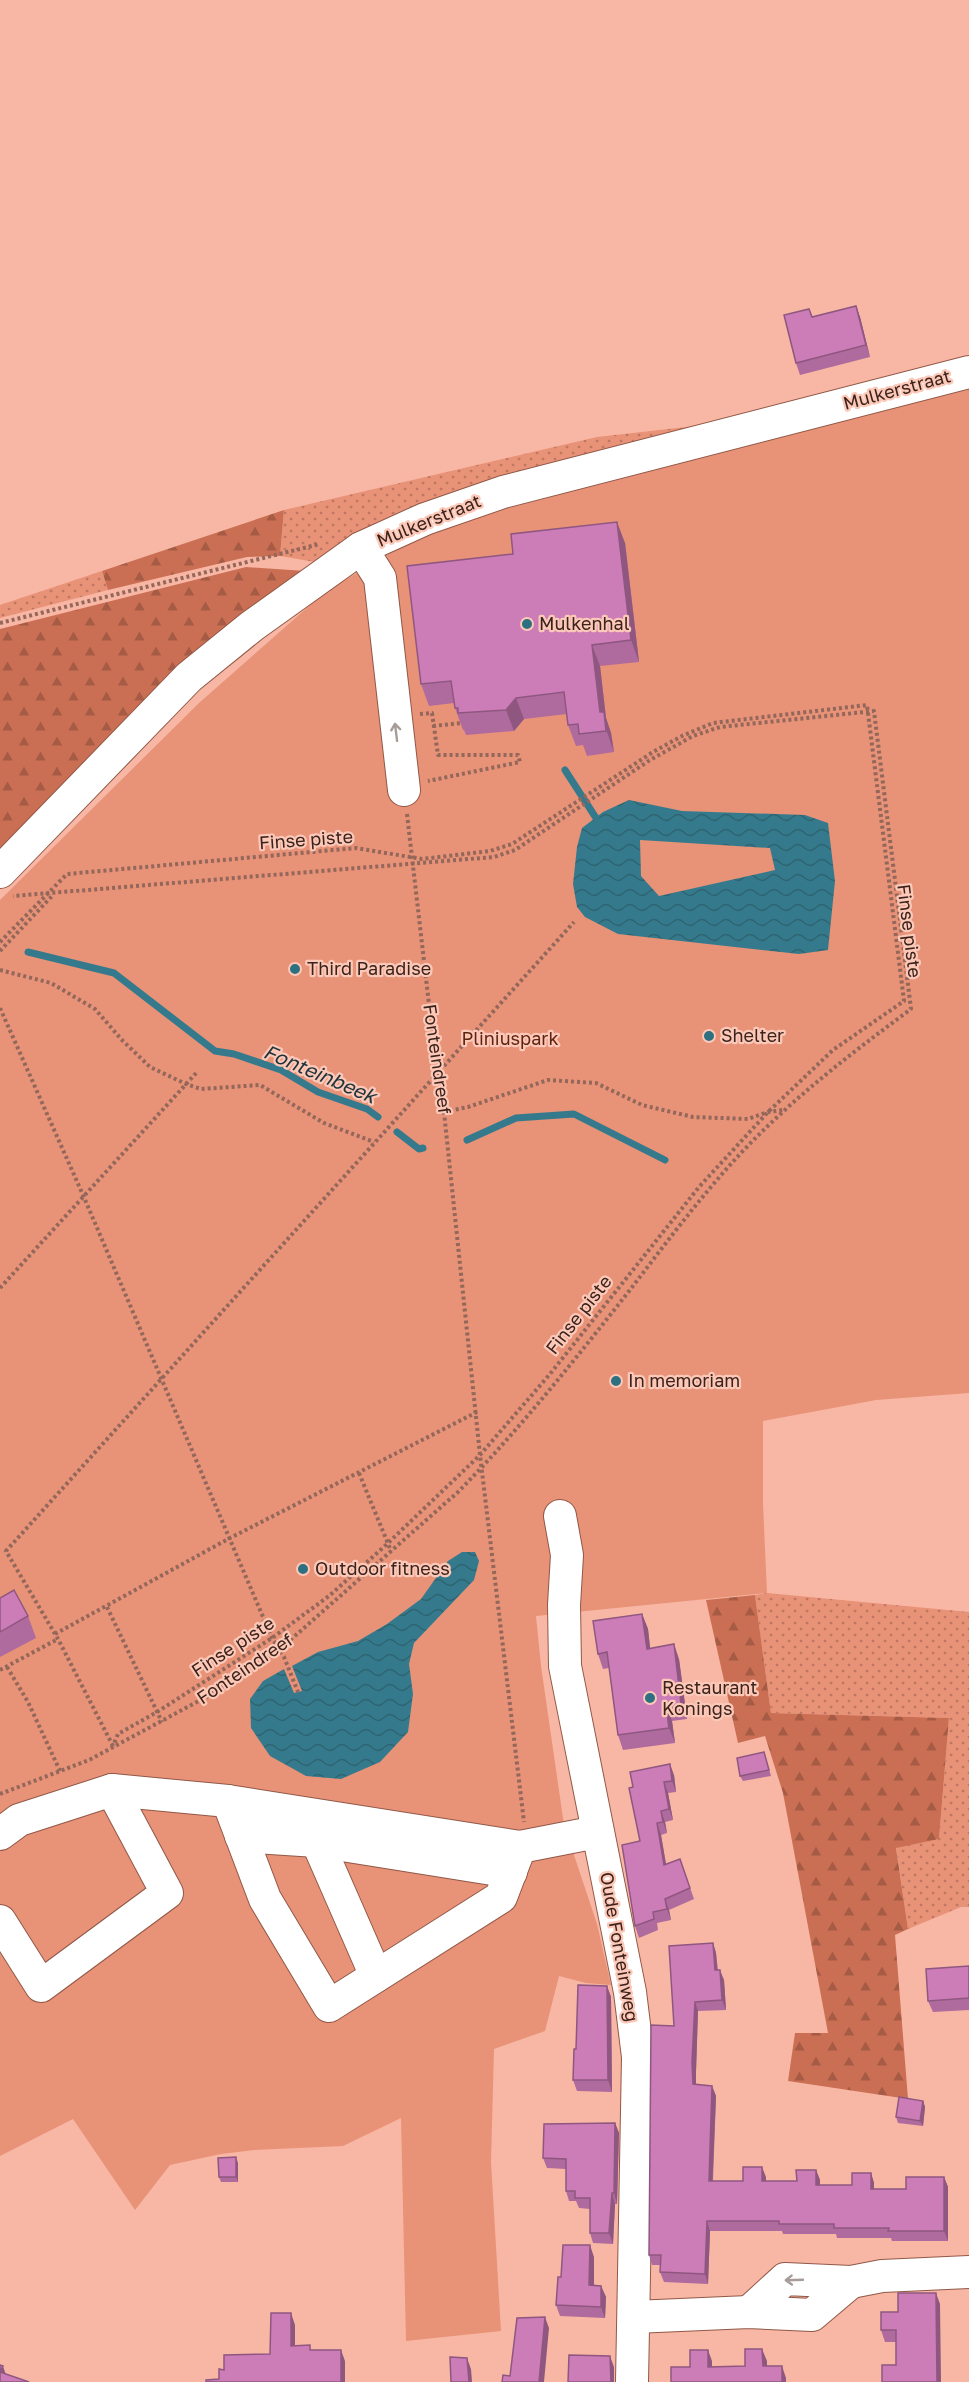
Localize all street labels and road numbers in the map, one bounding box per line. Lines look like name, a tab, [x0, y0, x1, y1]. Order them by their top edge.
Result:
street label: Mulkerstraat	[841, 364, 953, 414]
street label: Mulkerstraat	[373, 489, 484, 551]
street label: Finse piste	[258, 825, 354, 853]
street label: Finse piste	[893, 883, 927, 979]
street label: Fonteindreef	[419, 1002, 457, 1116]
street label: Finse piste	[541, 1271, 616, 1358]
street label: Finse piste	[187, 1611, 278, 1681]
street label: Fonteindreef	[192, 1628, 297, 1708]
street label: Oude Fonteinweg	[596, 1870, 644, 2023]

